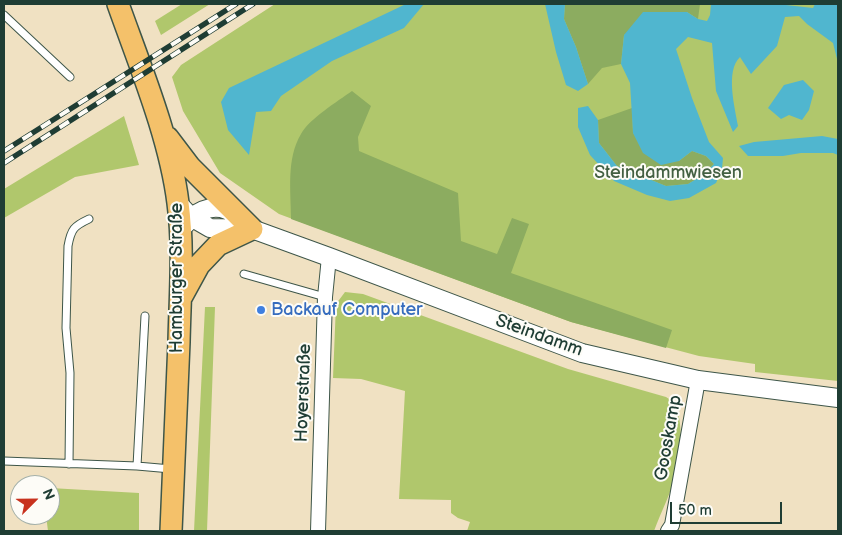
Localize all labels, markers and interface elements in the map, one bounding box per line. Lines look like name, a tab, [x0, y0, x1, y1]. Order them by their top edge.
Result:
park label: Steindammwiesen	[594, 162, 742, 184]
street label: Hamburger Straße	[166, 203, 188, 353]
place label: Backauf Computer	[271, 299, 423, 321]
marker: Backauf Computer	[255, 304, 267, 316]
street label: Steindamm	[492, 310, 586, 362]
street label: Hoyerstraße	[291, 343, 317, 443]
street label: Gooskamp	[651, 393, 687, 483]
north arrow	[10, 475, 60, 525]
text: N	[38, 486, 58, 502]
scale bar	[672, 492, 784, 524]
text: 50 m	[678, 501, 712, 520]

